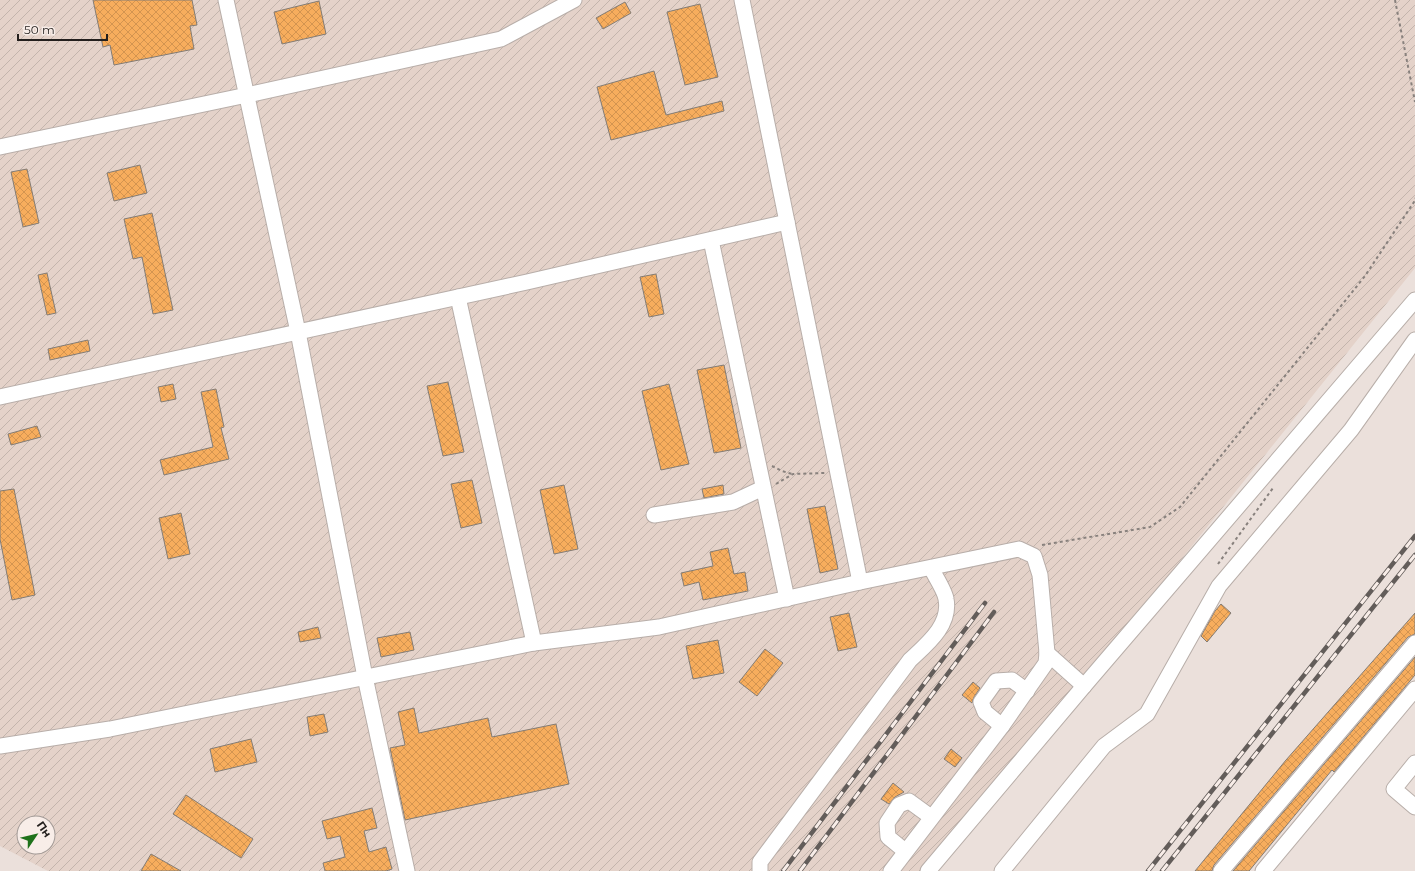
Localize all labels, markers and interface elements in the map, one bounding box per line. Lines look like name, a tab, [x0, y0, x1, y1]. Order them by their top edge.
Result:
scale bar	[18, 16, 107, 42]
text: 50 m	[24, 22, 55, 37]
north arrow	[16, 815, 56, 855]
text: Пн	[34, 818, 55, 840]

